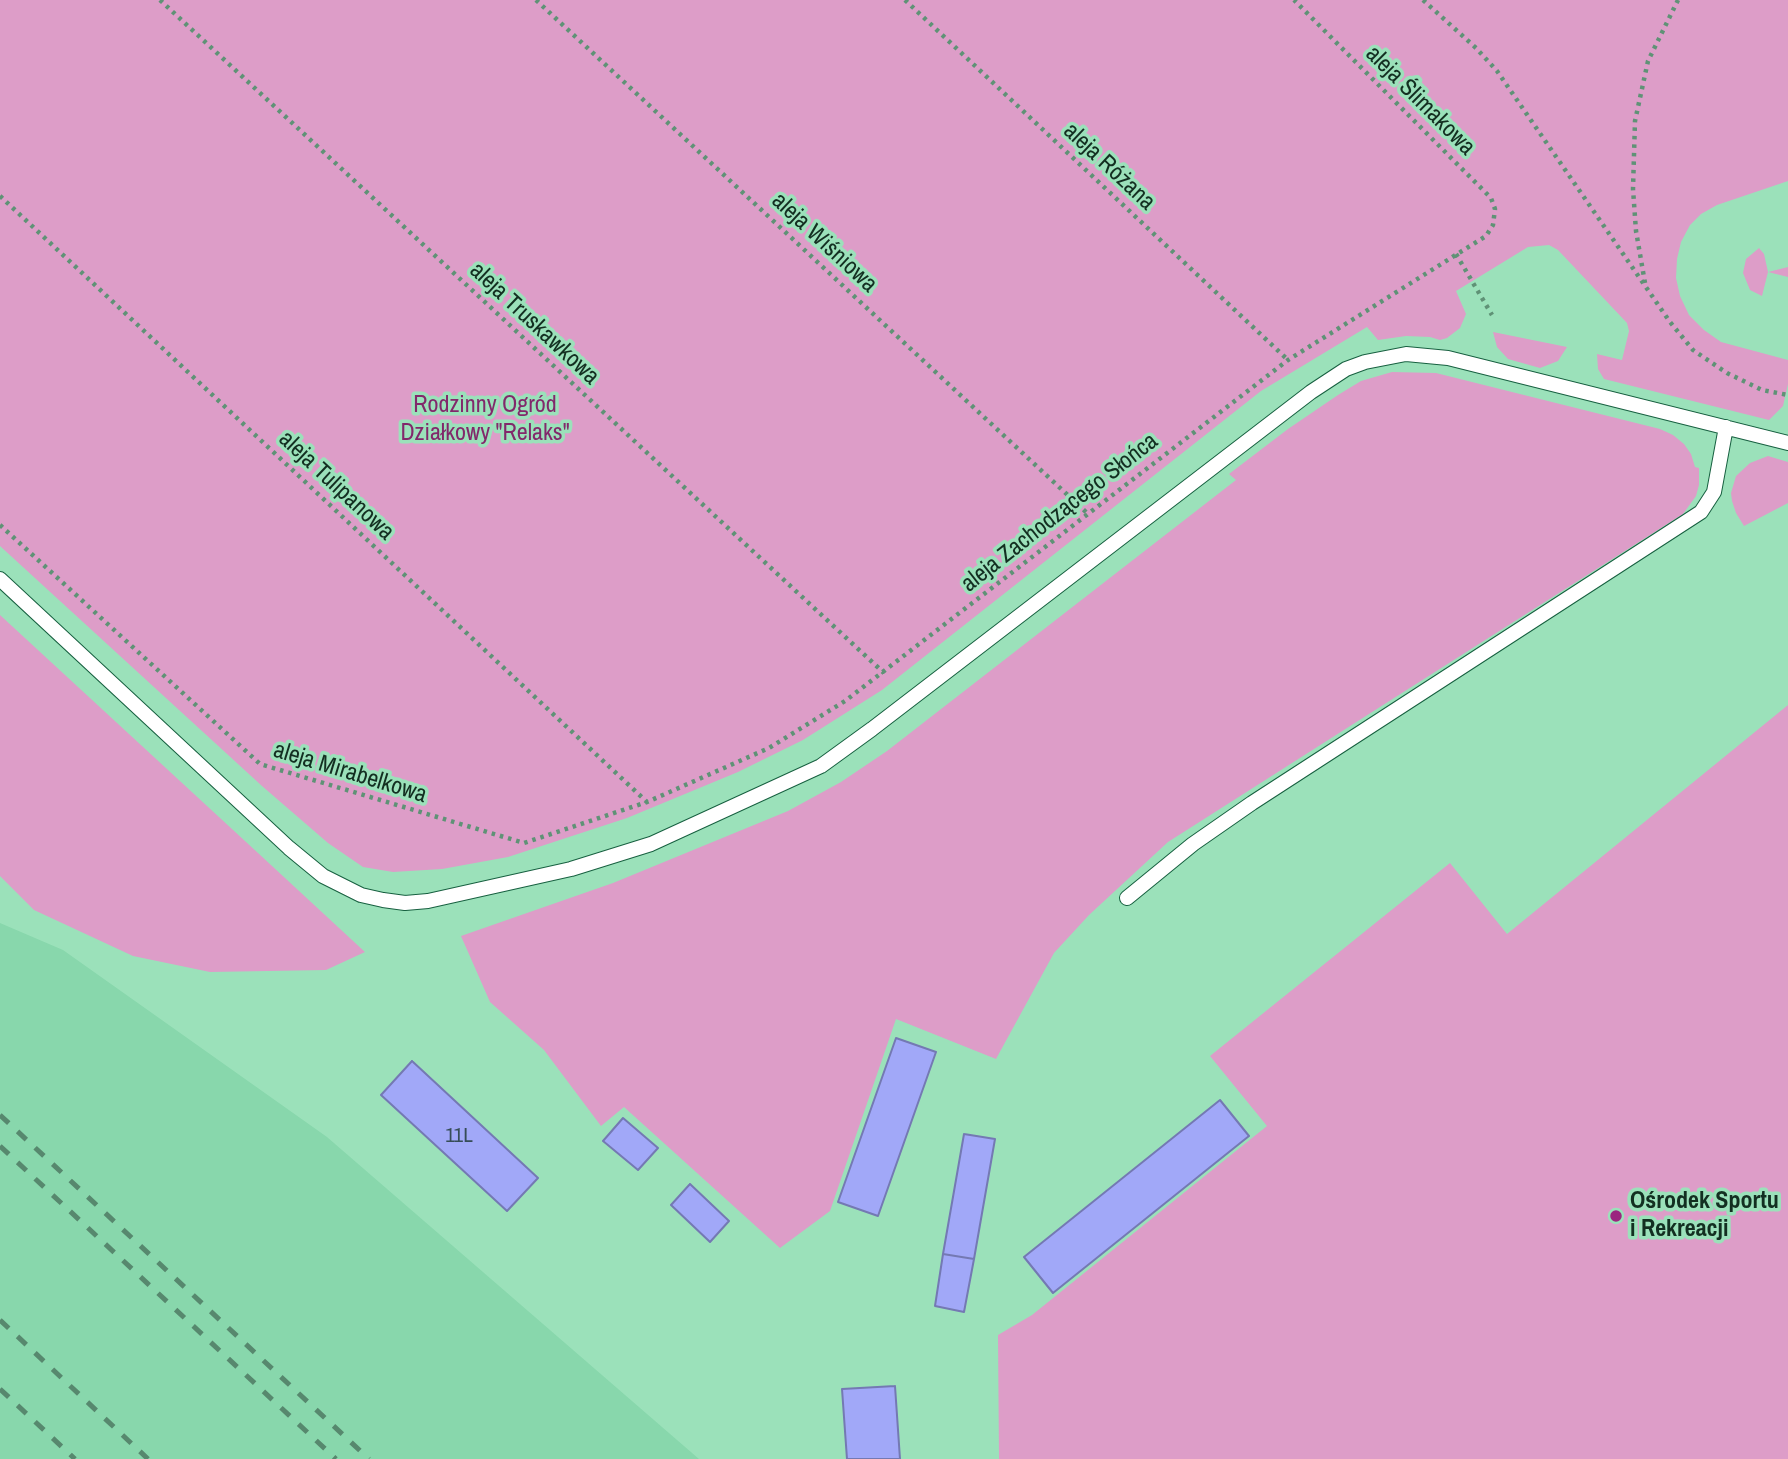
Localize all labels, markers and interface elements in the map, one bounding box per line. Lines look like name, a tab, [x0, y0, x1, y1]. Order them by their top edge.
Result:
street label: aleja Ślimakowa	[1359, 40, 1481, 162]
street label: aleja Różana	[1057, 117, 1161, 217]
street label: aleja Wiśniowa	[765, 187, 883, 299]
street label: aleja Truskawkowa	[463, 257, 605, 391]
park label: Rodzinny Ogród Działkowy "Relaks"	[400, 392, 570, 448]
street label: aleja Tulipanowa	[272, 425, 400, 547]
street label: aleja Zachodzącego Słońca	[956, 427, 1164, 599]
street label: aleja Mirabelkowa	[270, 736, 430, 810]
house number: 11L	[445, 1123, 473, 1149]
place label: Ośrodek Sportu i Rekreacji	[1630, 1188, 1779, 1244]
marker: Ośrodek Sportu i Rekreacji	[1608, 1208, 1624, 1224]

